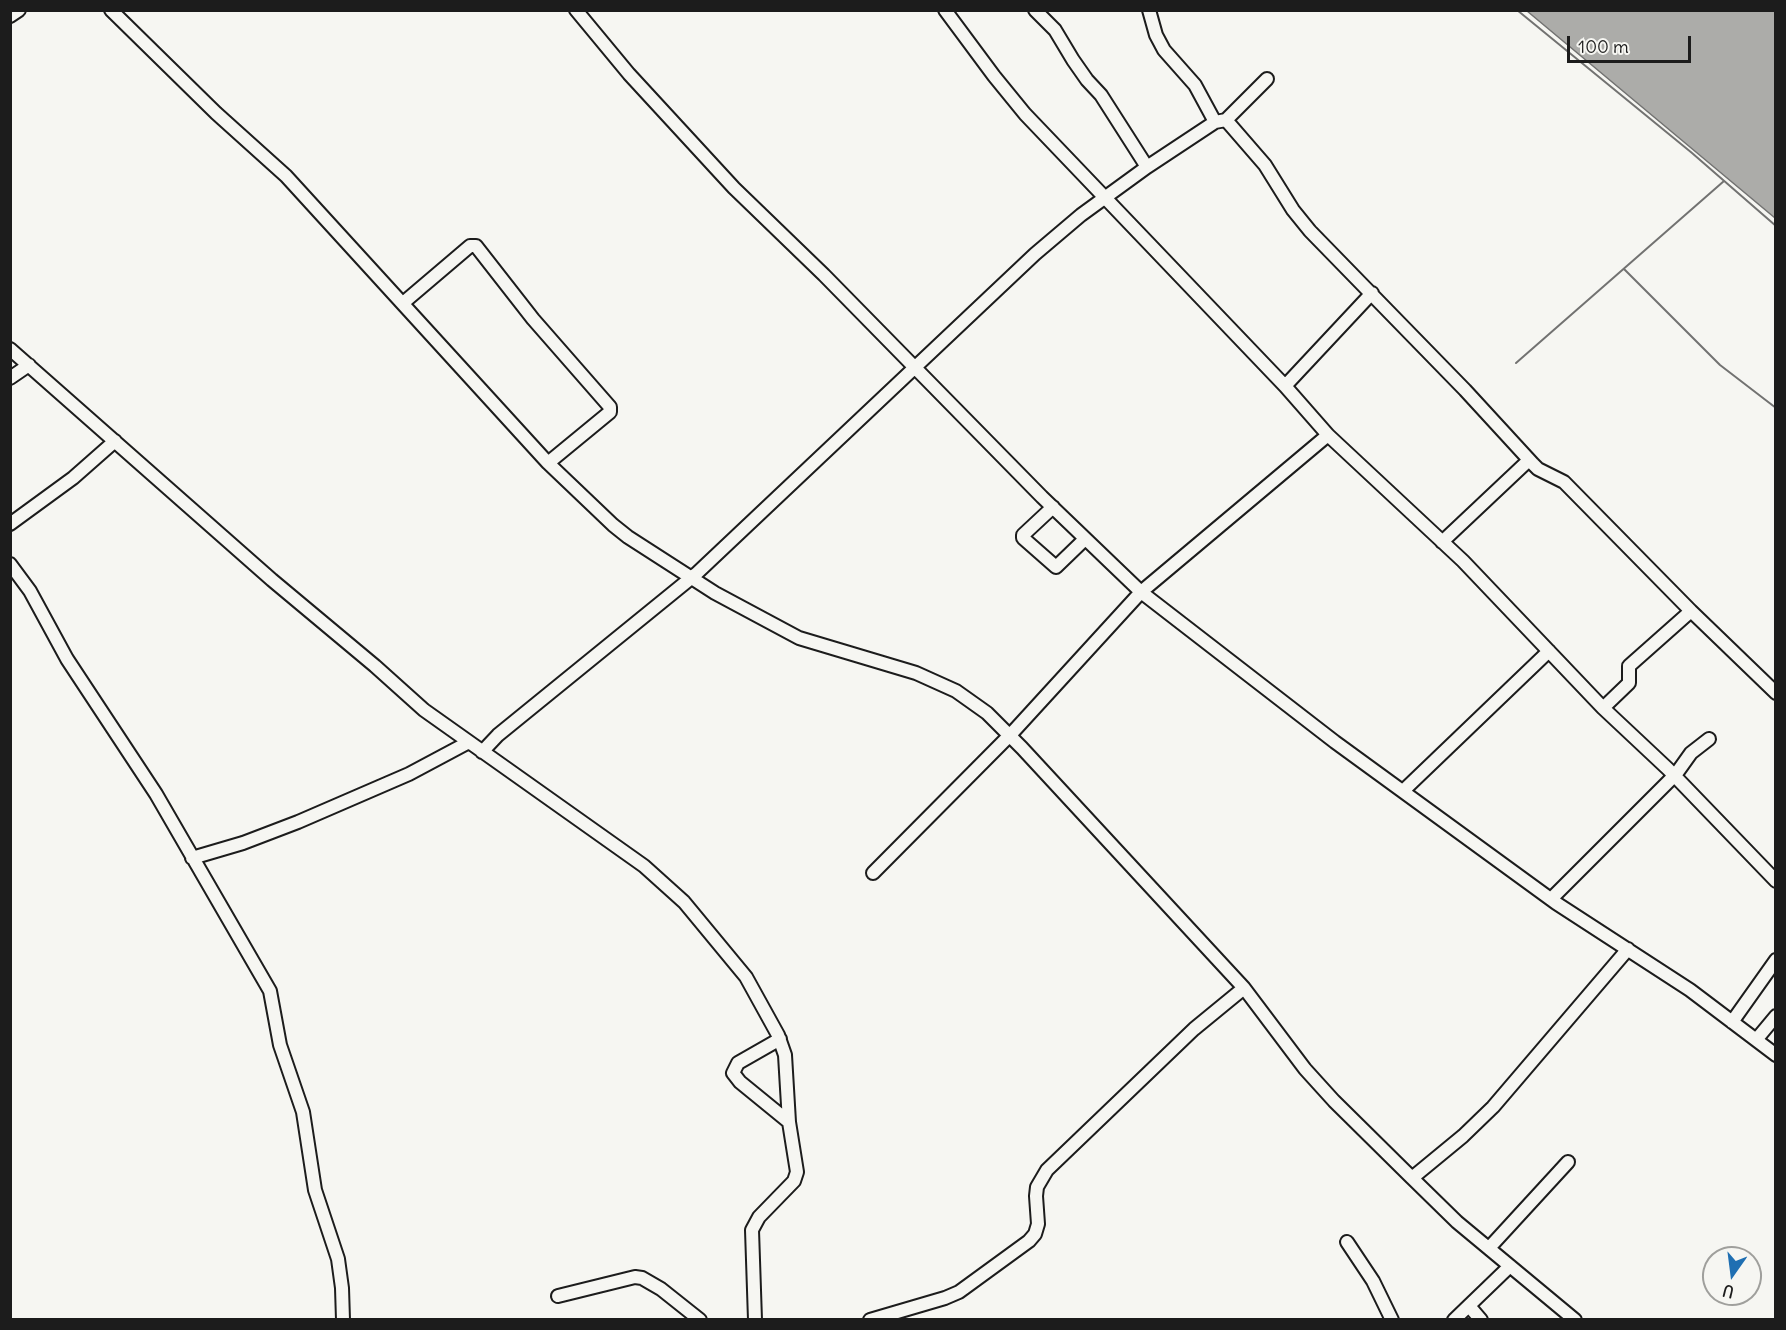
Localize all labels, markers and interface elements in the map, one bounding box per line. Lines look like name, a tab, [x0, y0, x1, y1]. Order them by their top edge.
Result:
scale bar	[1570, 24, 1694, 62]
text: 100 m	[1578, 35, 1629, 58]
north arrow	[1702, 1246, 1762, 1306]
text: U	[1720, 1280, 1736, 1303]

